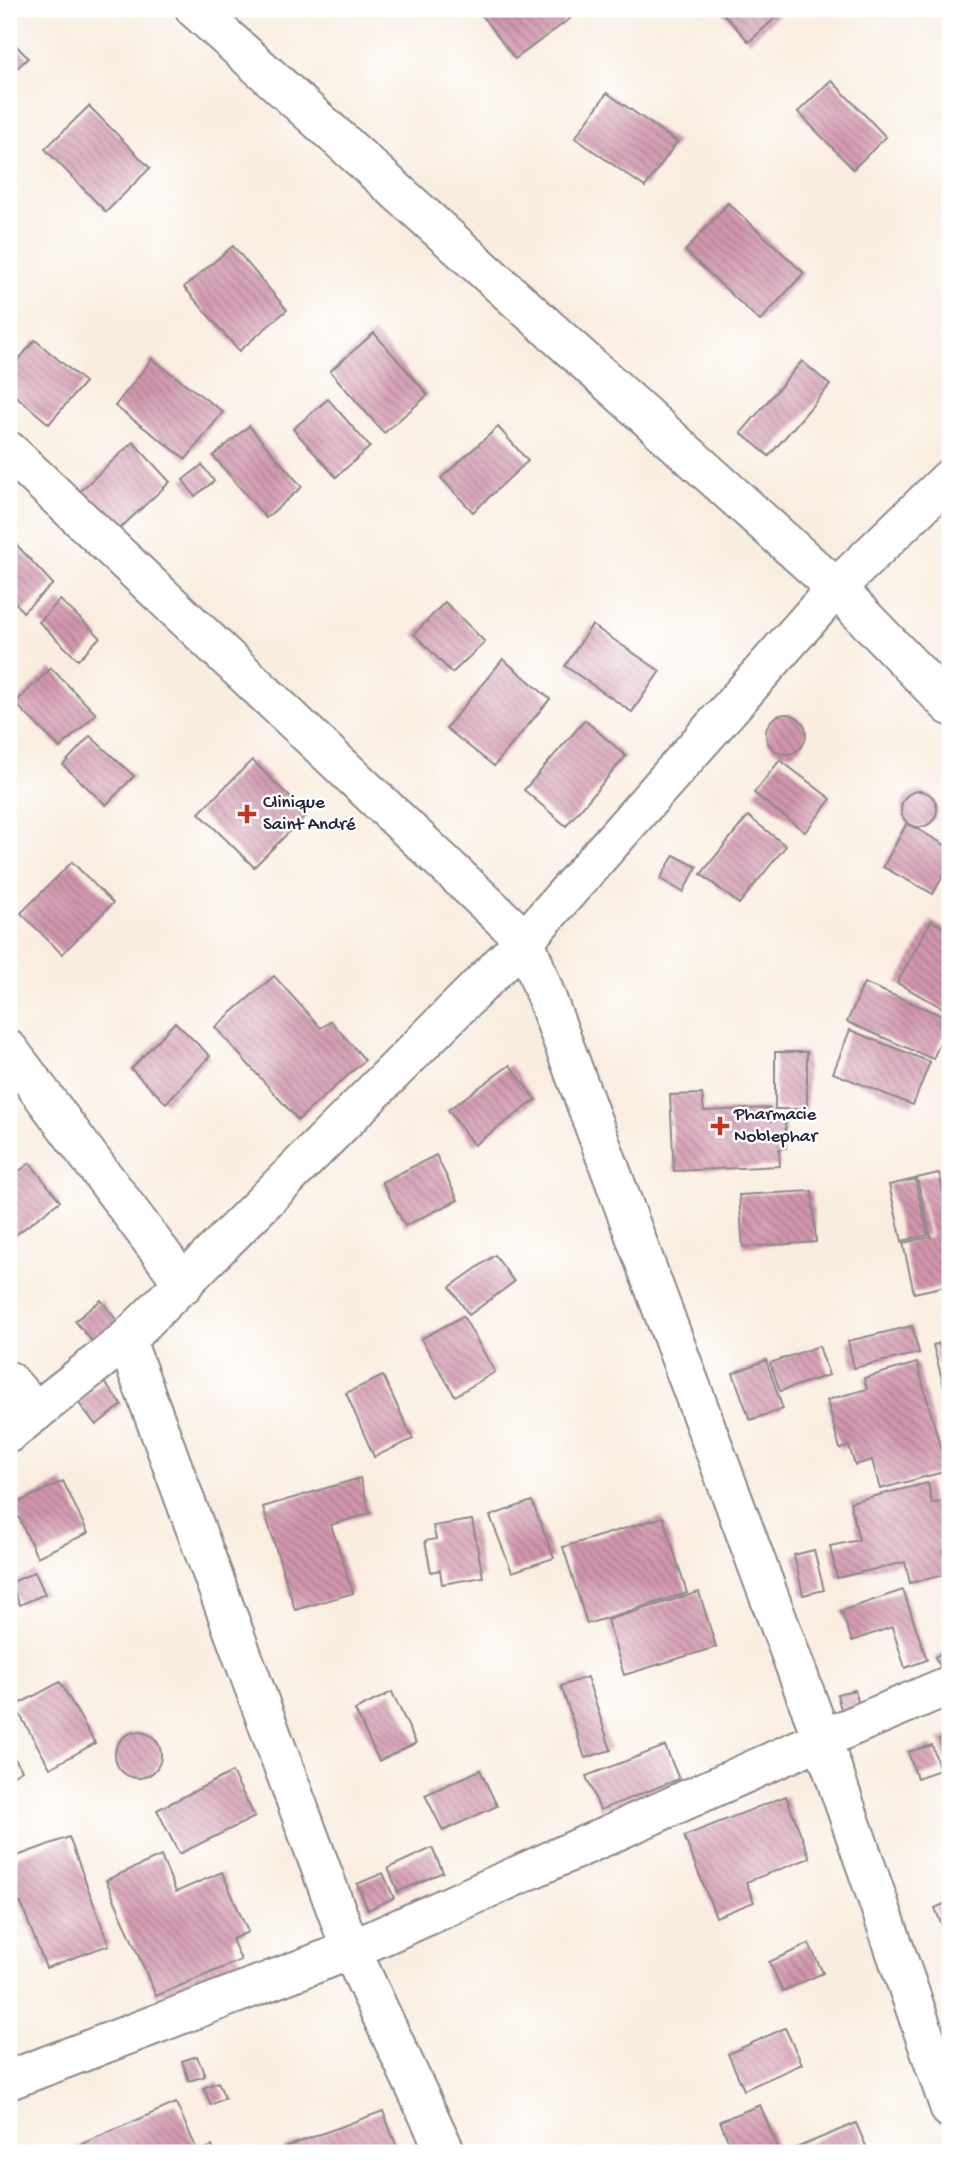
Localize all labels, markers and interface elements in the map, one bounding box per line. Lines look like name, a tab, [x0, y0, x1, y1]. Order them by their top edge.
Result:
place label: Clinique Saint André	[263, 792, 356, 837]
marker: Clinique Saint André	[237, 804, 257, 824]
place label: Pharmacie Noblephar	[733, 1104, 819, 1149]
marker: Pharmacie Noblephar	[712, 1118, 728, 1134]

